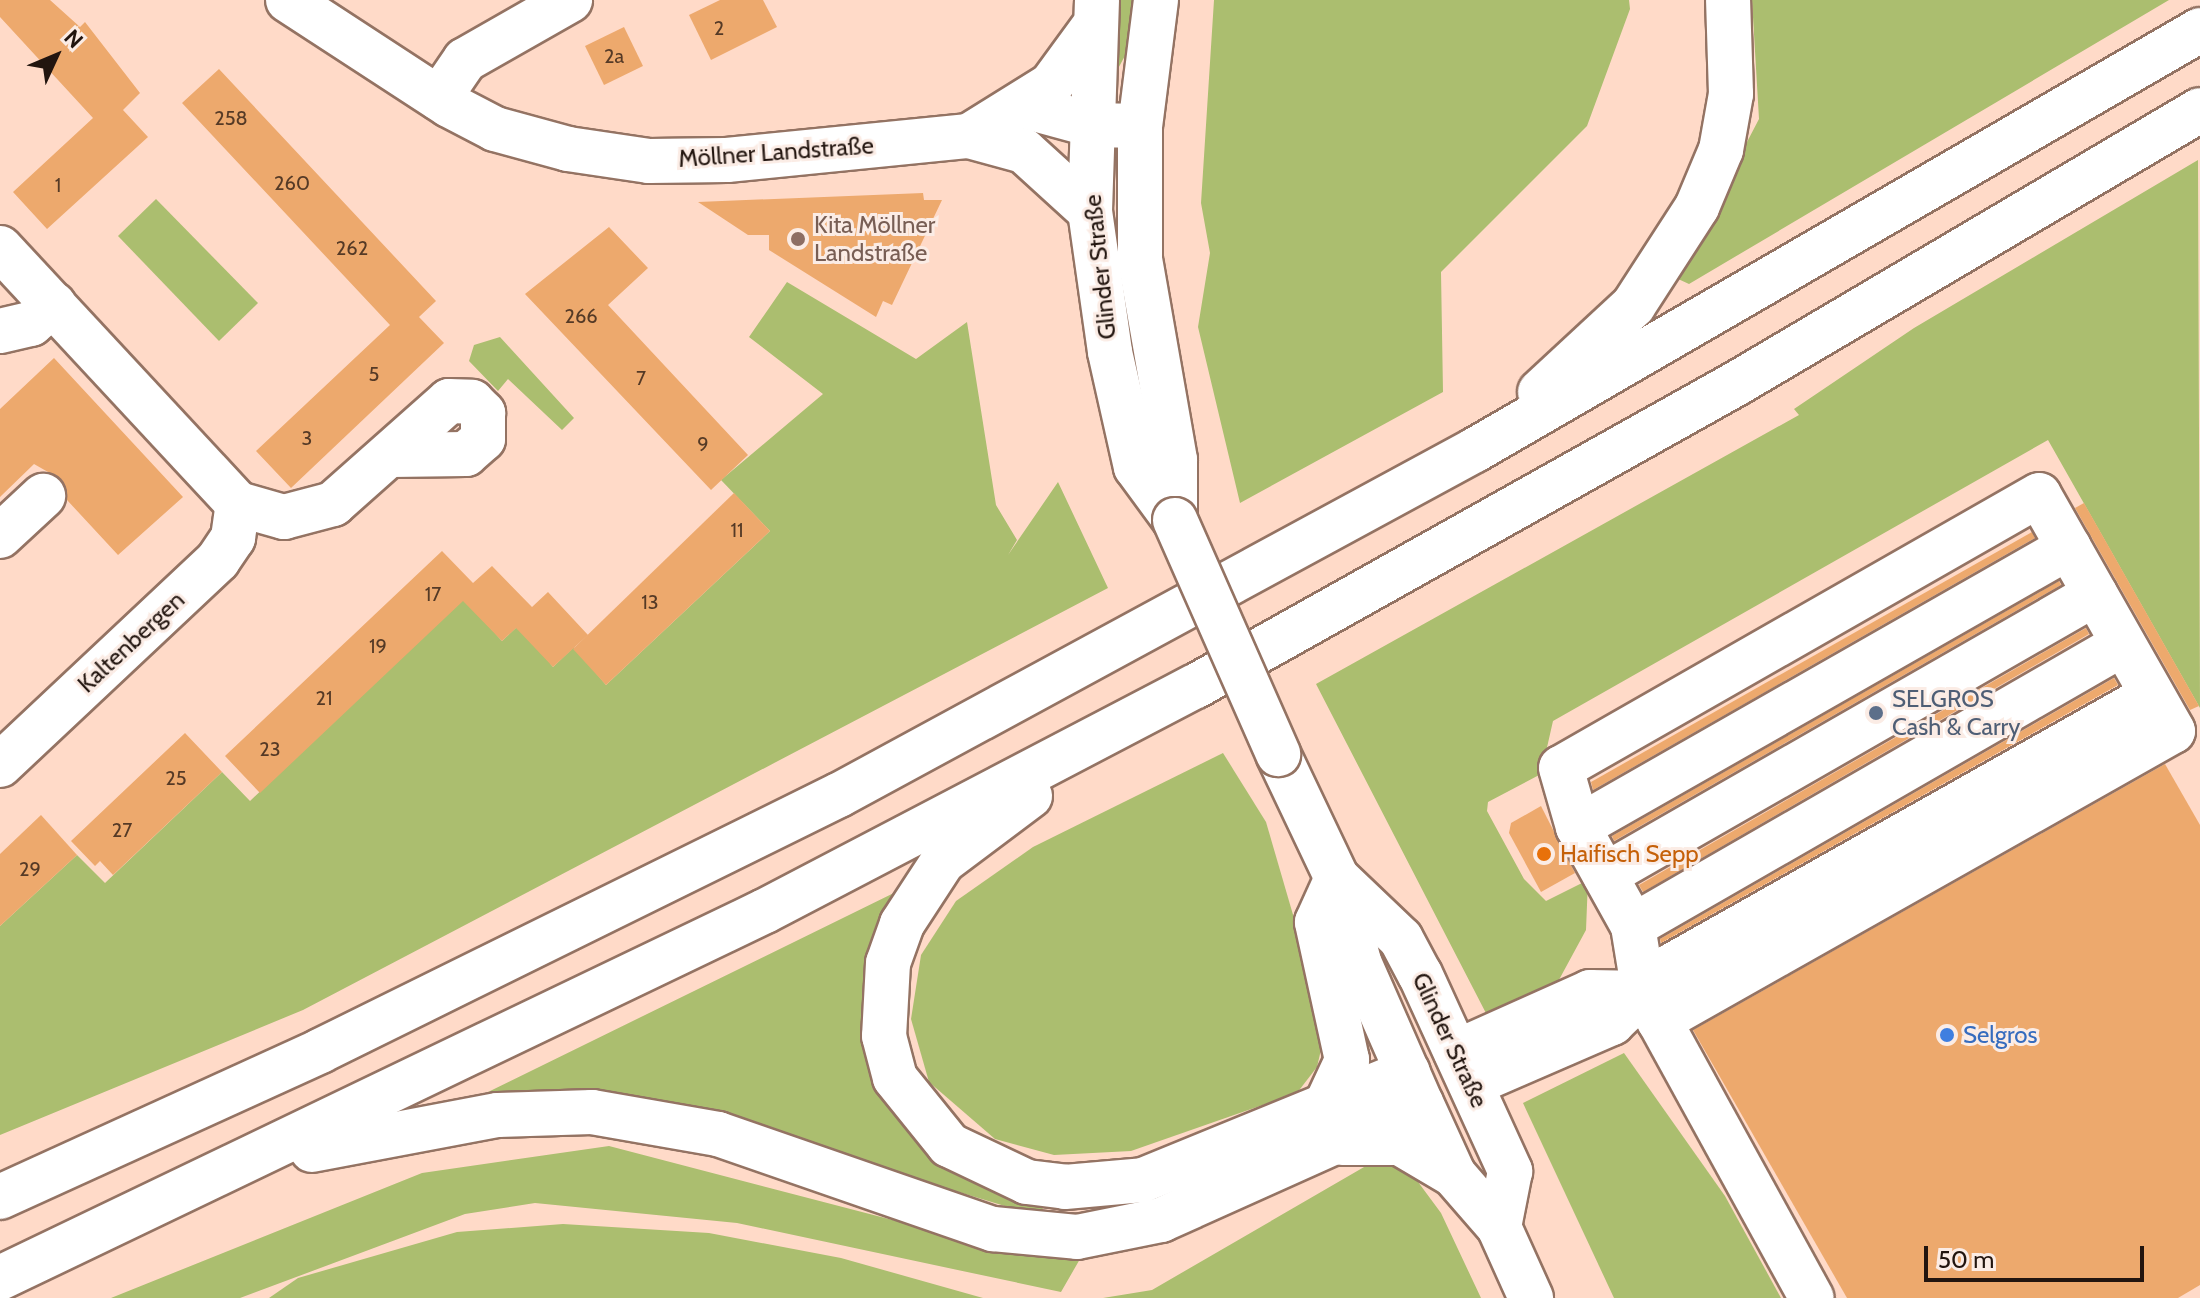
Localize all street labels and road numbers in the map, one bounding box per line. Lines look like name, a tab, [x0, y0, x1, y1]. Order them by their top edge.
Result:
street label: Möllner Landstraße	[677, 131, 875, 173]
street label: Glinder Straße	[1078, 193, 1122, 341]
street label: Kaltenbergen	[72, 585, 190, 699]
street label: Glinder Straße	[1406, 968, 1494, 1112]

